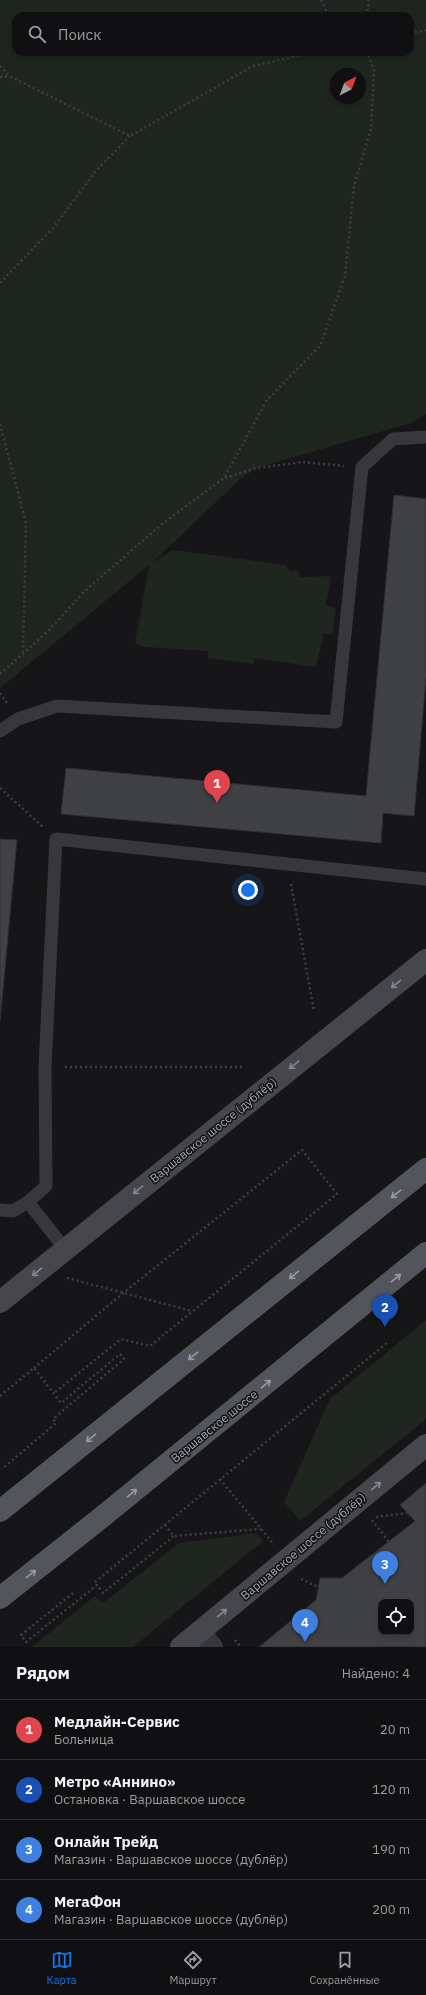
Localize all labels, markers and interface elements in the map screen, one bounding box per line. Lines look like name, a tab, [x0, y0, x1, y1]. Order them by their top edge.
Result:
search box	[12, 12, 414, 56]
icon: search	[26, 23, 48, 45]
text: Поиск	[58, 25, 101, 44]
north arrow	[330, 68, 366, 104]
pin: 1	[204, 770, 230, 803]
your location	[238, 880, 258, 900]
one-way arrow	[390, 980, 401, 989]
one-way arrow	[288, 1061, 299, 1070]
street label: Варшавское шоссе (дублёр)	[147, 1074, 279, 1186]
one-way arrow	[132, 1186, 143, 1195]
one-way arrow	[390, 1189, 401, 1198]
one-way arrow	[31, 1268, 42, 1276]
one-way arrow	[289, 1271, 300, 1279]
one-way arrow	[390, 1274, 401, 1282]
pin: 2	[372, 1294, 398, 1327]
one-way arrow	[187, 1352, 198, 1361]
one-way arrow	[260, 1380, 271, 1388]
street label: Варшавское шоссе	[168, 1386, 261, 1466]
one-way arrow	[86, 1433, 97, 1442]
one-way arrow	[370, 1481, 381, 1490]
one-way arrow	[127, 1488, 138, 1497]
street label: Варшавское шоссе (дублёр)	[237, 1489, 369, 1603]
pin: 3	[372, 1551, 398, 1584]
one-way arrow	[25, 1569, 36, 1578]
map controls	[378, 1599, 414, 1635]
button: locate	[378, 1599, 414, 1635]
one-way arrow	[216, 1609, 227, 1618]
pin: 4	[292, 1609, 318, 1642]
text: Рядом	[16, 1662, 70, 1684]
text: Найдено: 4	[342, 1665, 410, 1682]
text: Медлайн-Сервис	[54, 1712, 180, 1731]
text: 1	[25, 1721, 33, 1738]
text: 20 m	[380, 1721, 410, 1738]
text: Больница	[54, 1731, 114, 1748]
text: Метро «Аннино»	[54, 1772, 175, 1791]
text: 2	[25, 1781, 33, 1798]
text: 120 m	[372, 1781, 410, 1798]
text: Остановка · Варшавское шоссе	[54, 1791, 245, 1808]
text: Онлайн Трейд	[54, 1832, 158, 1851]
text: 3	[25, 1841, 33, 1858]
text: 190 m	[372, 1841, 410, 1858]
text: Магазин · Варшавское шоссе (дублёр)	[54, 1851, 288, 1868]
text: МегаФон	[54, 1892, 121, 1911]
text: 4	[25, 1901, 33, 1918]
text: 200 m	[372, 1901, 410, 1918]
text: Магазин · Варшавское шоссе (дублёр)	[54, 1911, 288, 1928]
tab: Карта	[46, 1949, 77, 1987]
tab: Маршрут	[170, 1949, 217, 1987]
tab: Сохранённые	[309, 1949, 380, 1987]

